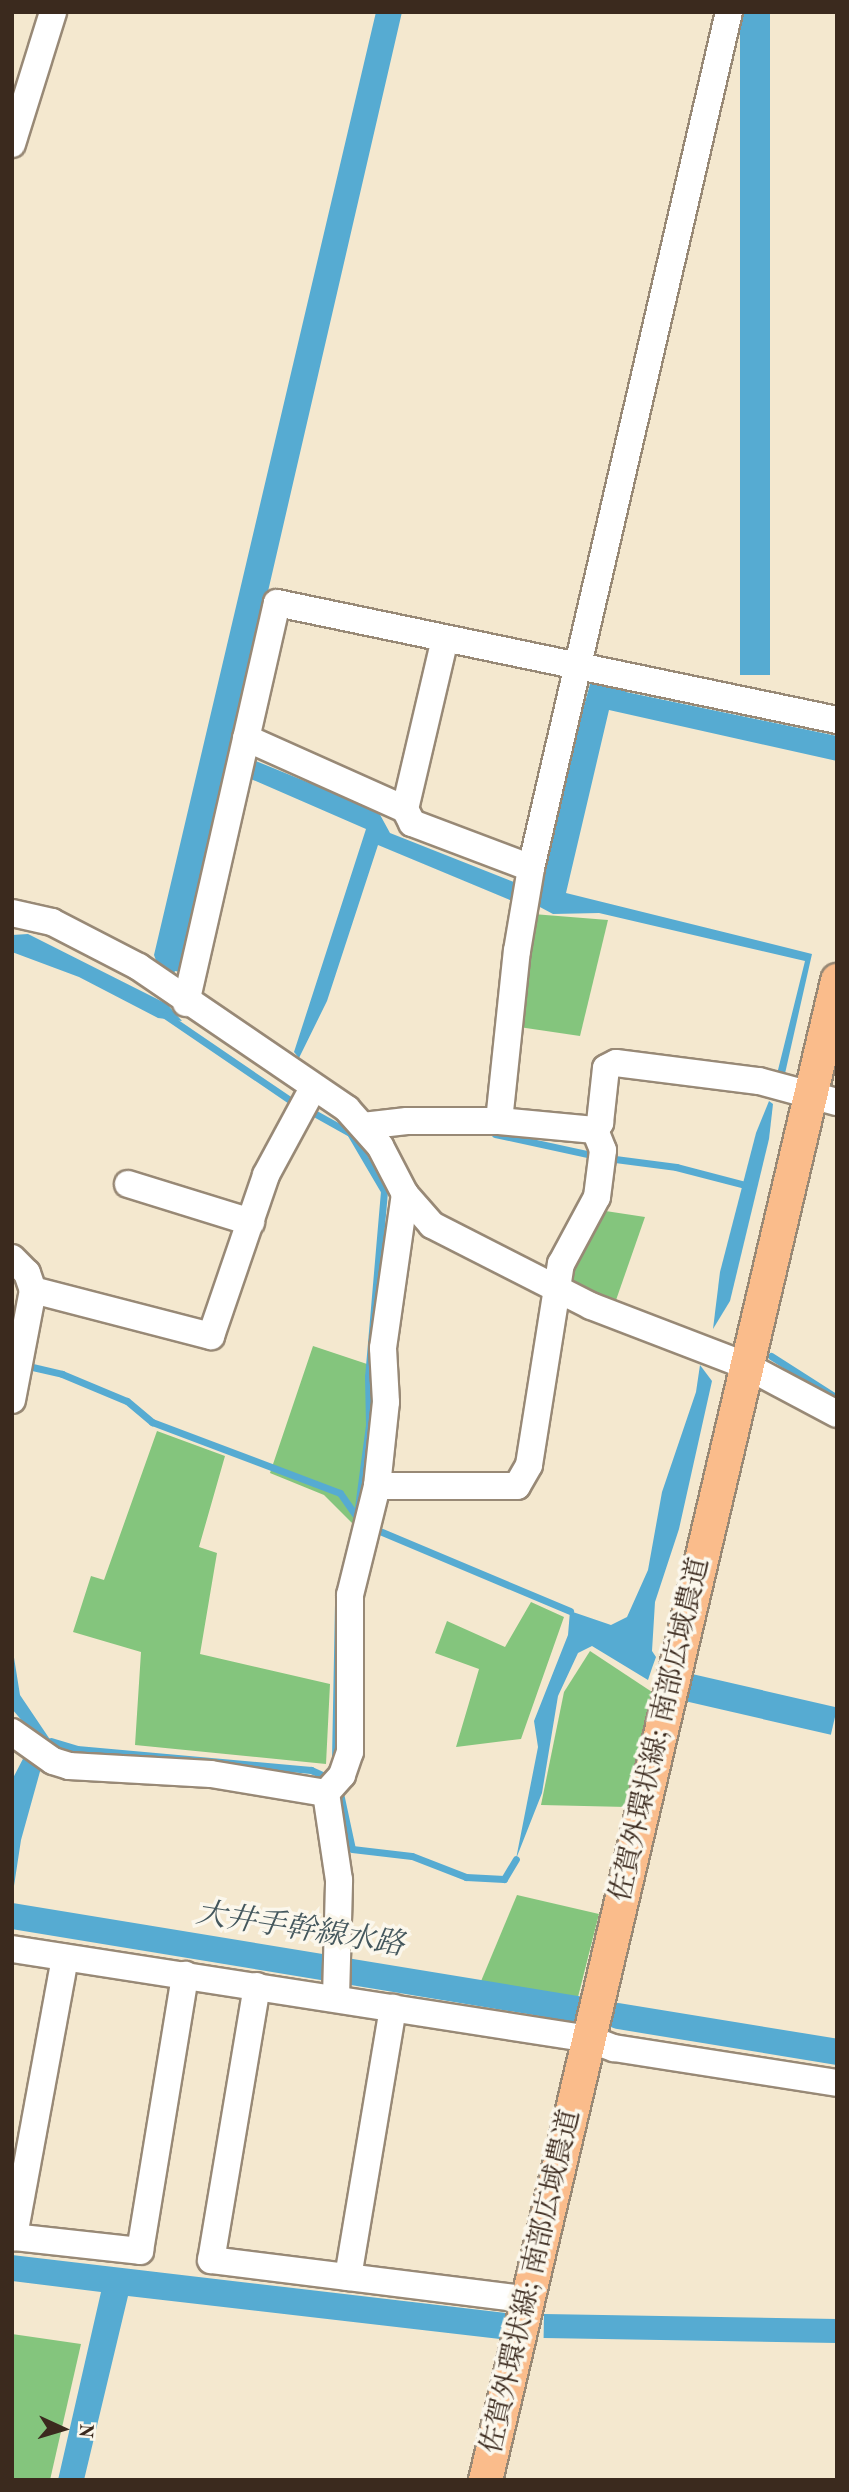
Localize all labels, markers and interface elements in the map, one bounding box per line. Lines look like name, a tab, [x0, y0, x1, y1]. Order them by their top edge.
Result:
street label: 佐賀外環状線; 南部広域農道	[605, 1555, 717, 1905]
water label: 大井手幹線水路	[193, 1896, 407, 1964]
street label: 佐賀外環状線; 南部広域農道	[476, 2107, 588, 2457]
north arrow	[28, 2394, 98, 2464]
text: N	[74, 2423, 94, 2438]

